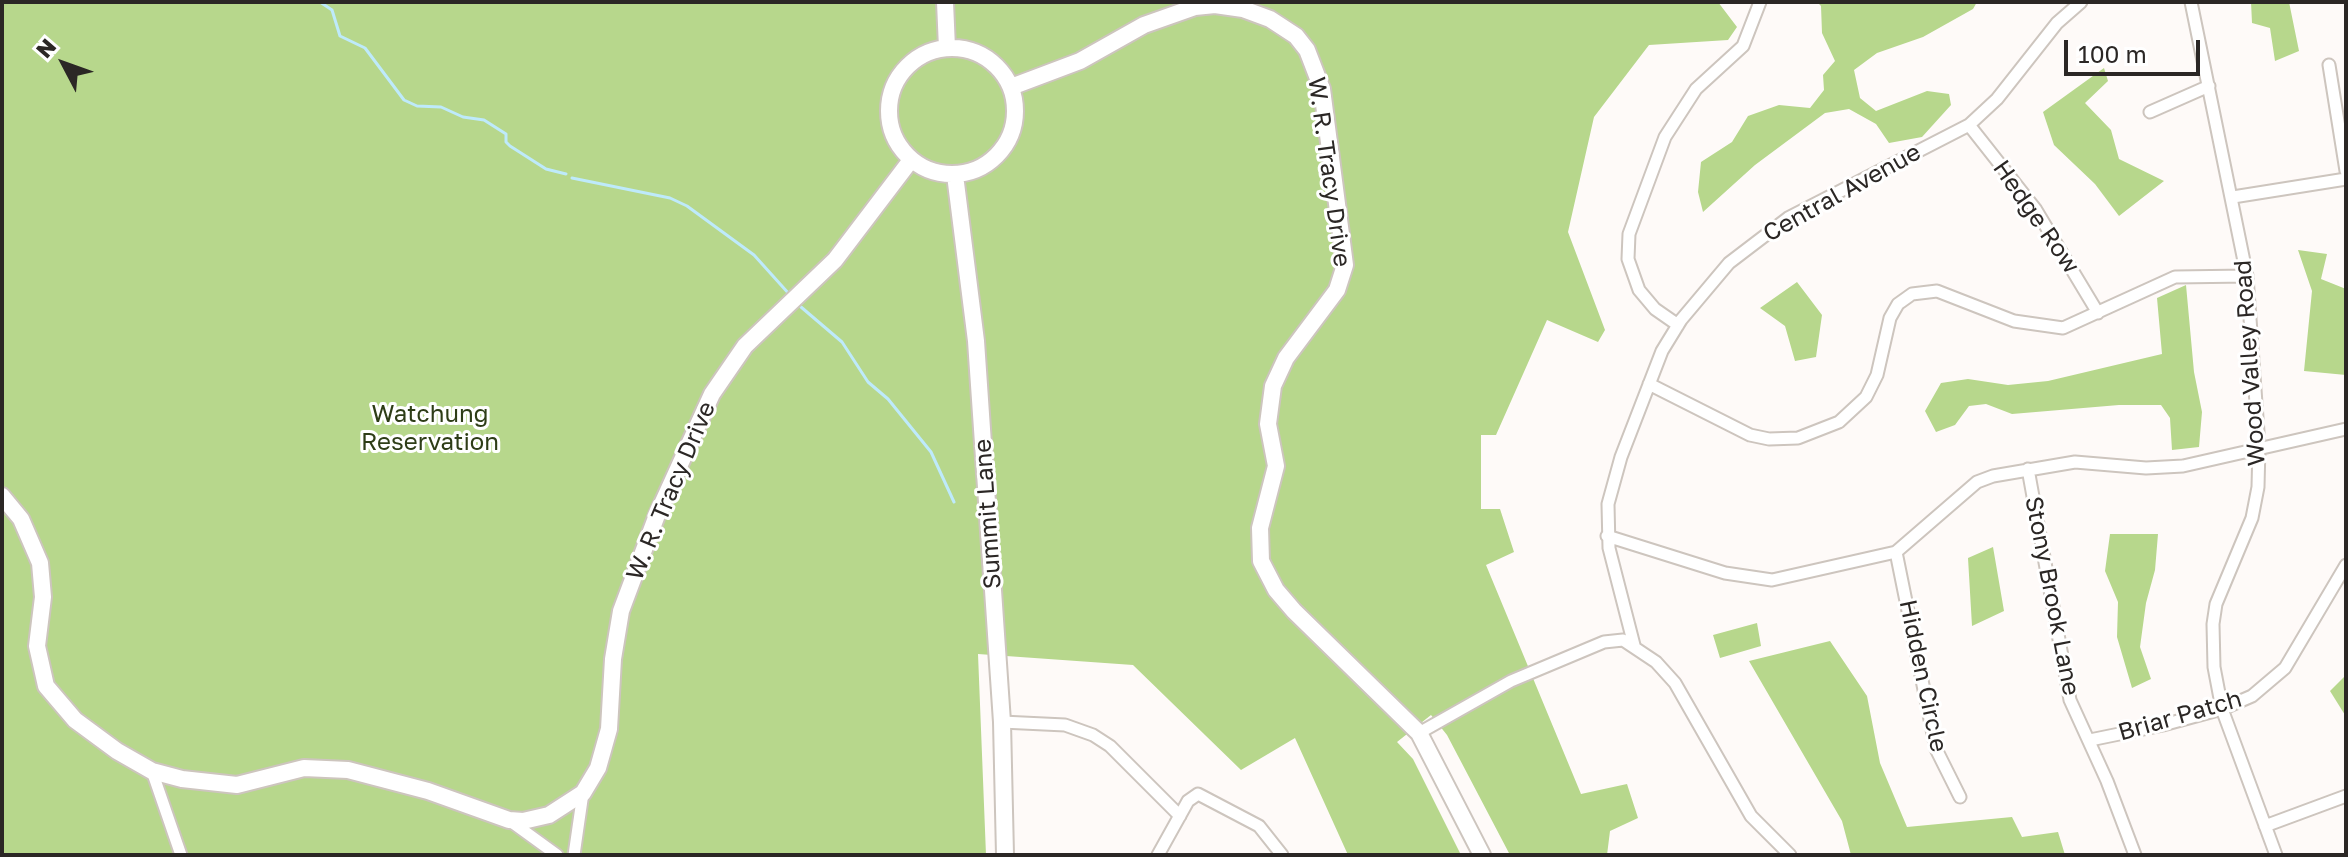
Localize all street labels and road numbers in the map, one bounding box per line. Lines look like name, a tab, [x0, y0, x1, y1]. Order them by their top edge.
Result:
street label: W. R. Tracy Drive	[1301, 75, 1357, 269]
street label: Central Avenue	[1758, 138, 1926, 248]
street label: Hedge Row	[1987, 155, 2085, 279]
street label: Wood Valley Road	[2228, 259, 2272, 467]
street label: W. R. Tracy Drive	[620, 397, 722, 585]
street label: Summit Lane	[968, 438, 1008, 590]
street label: Stony Brook Lane	[2019, 494, 2085, 698]
street label: Hidden Circle	[1893, 597, 1953, 755]
street label: Briar Patch	[2115, 685, 2245, 747]

